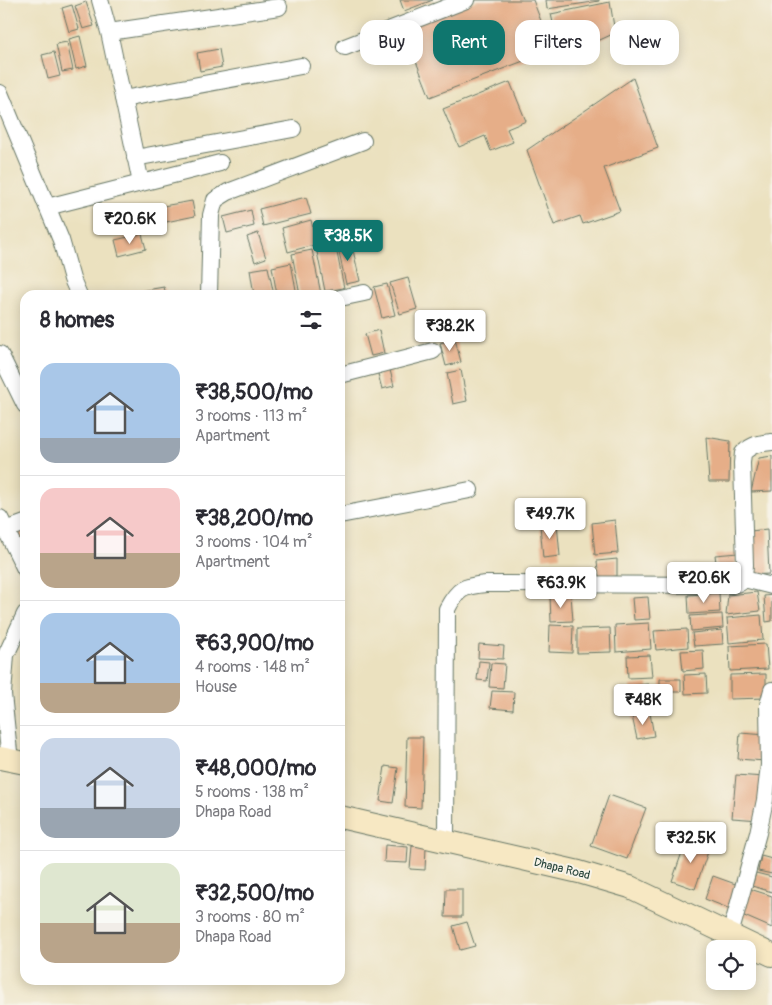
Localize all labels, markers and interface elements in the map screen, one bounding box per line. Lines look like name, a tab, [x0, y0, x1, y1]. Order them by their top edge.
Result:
chip: Buy	[360, 20, 423, 65]
chip: Rent	[433, 20, 505, 65]
chip: Filters	[515, 20, 600, 65]
chip: New	[610, 20, 679, 65]
pin: ₹20.6K	[89, 202, 171, 245]
text: ₹20.6K	[104, 209, 156, 229]
pin: ₹38.5K	[307, 220, 389, 262]
text: ₹38.5K	[324, 226, 372, 246]
icon: filters	[297, 306, 325, 334]
text: 8 homes	[40, 307, 114, 334]
pin: ₹38.2K	[409, 310, 491, 352]
text: ₹38.2K	[426, 316, 474, 336]
text: ₹38,500/mo	[195, 379, 313, 406]
icon: home	[80, 383, 140, 443]
text: 3 rooms · 113 m²	[195, 406, 307, 426]
text: Apartment	[195, 426, 270, 446]
pin: ₹49.7K	[509, 498, 591, 540]
text: ₹49.7K	[526, 504, 574, 524]
text: ₹38,200/mo	[195, 505, 313, 532]
icon: home	[80, 508, 140, 568]
text: 3 rooms · 104 m²	[195, 532, 312, 552]
text: Apartment	[195, 552, 270, 572]
pin: ₹20.6K	[663, 562, 745, 604]
pin: ₹63.9K	[520, 566, 602, 609]
text: ₹20.6K	[678, 568, 730, 588]
text: ₹63.9K	[536, 573, 586, 593]
text: ₹63,900/mo	[195, 630, 314, 657]
icon: home	[80, 633, 140, 693]
text: 4 rooms · 148 m²	[195, 657, 310, 677]
text: House	[195, 677, 237, 697]
pin: ₹48K	[613, 684, 673, 726]
text: ₹48K	[625, 690, 661, 710]
text: ₹48,000/mo	[195, 755, 316, 782]
icon: home	[80, 758, 140, 818]
text: 5 rooms · 138 m²	[195, 782, 309, 802]
text: Dhapa Road	[195, 802, 272, 822]
pin: ₹32.5K	[650, 822, 732, 864]
text: ₹32.5K	[666, 828, 716, 848]
street label: Dhapa Road	[532, 855, 592, 883]
text: ₹32,500/mo	[195, 880, 314, 907]
icon: home	[80, 883, 140, 943]
text: 3 rooms · 80 m²	[195, 907, 305, 927]
text: Dhapa Road	[195, 927, 272, 947]
map controls	[706, 940, 756, 990]
button: locate	[706, 940, 756, 990]

